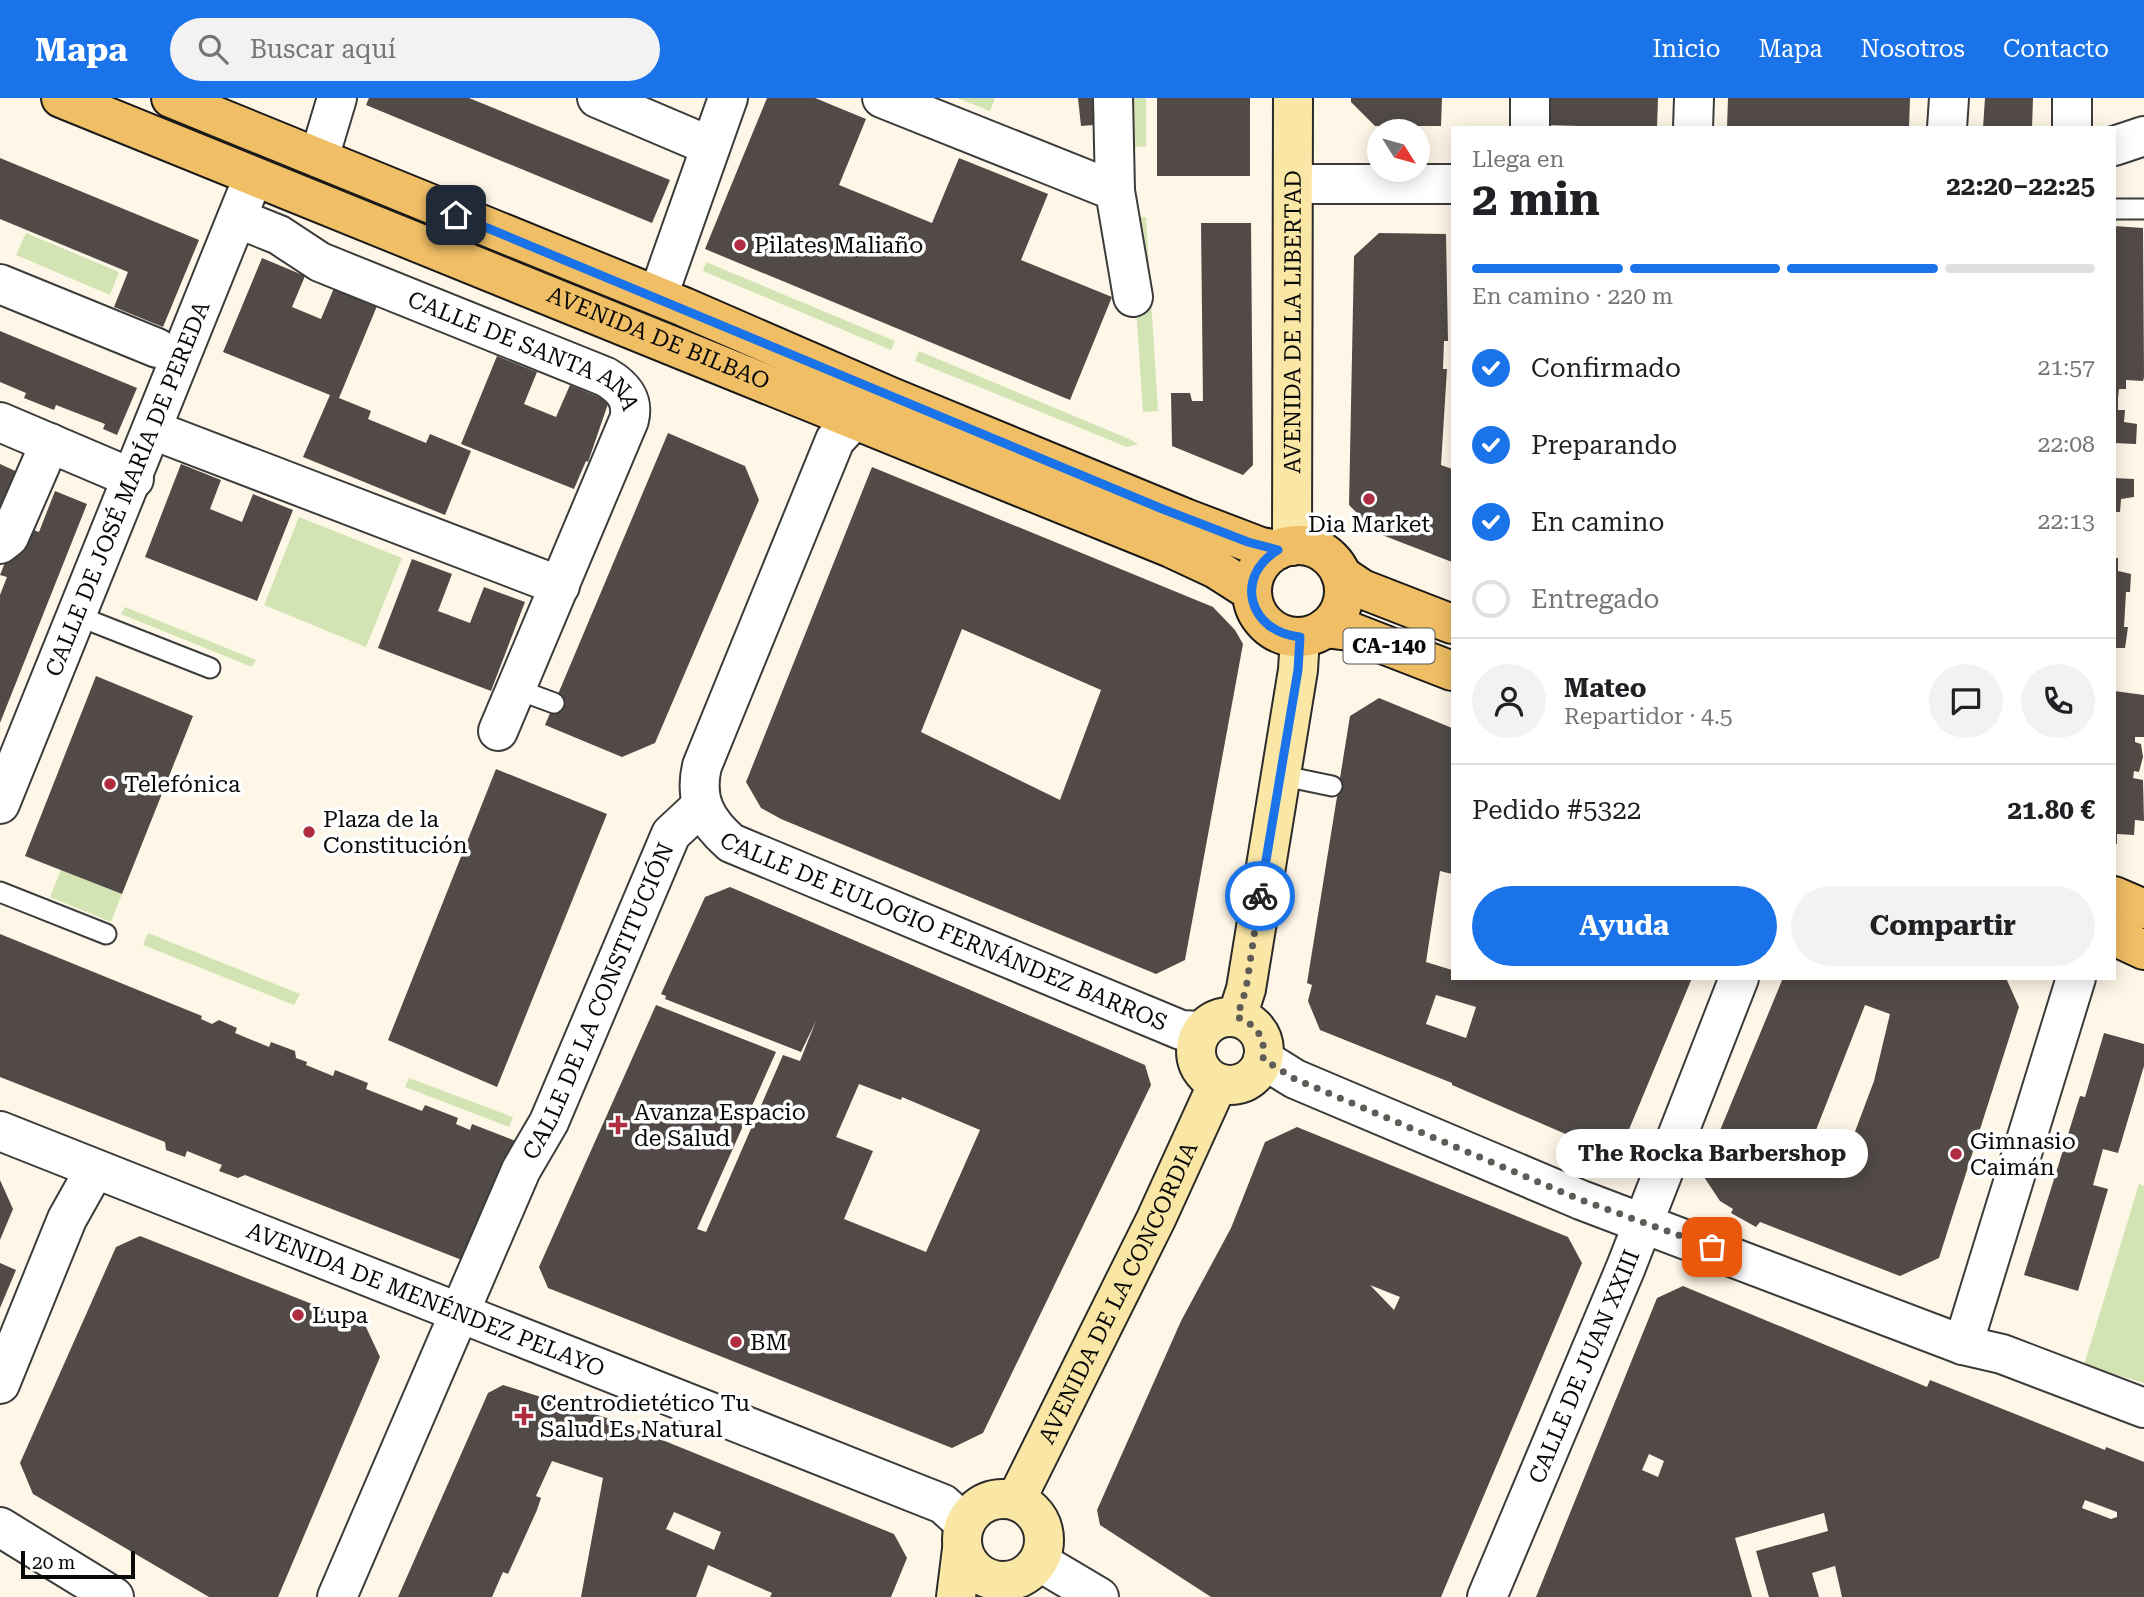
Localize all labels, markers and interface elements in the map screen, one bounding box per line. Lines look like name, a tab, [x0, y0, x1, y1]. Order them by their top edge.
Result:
search box	[170, 18, 660, 81]
text: Mapa	[35, 30, 128, 69]
icon: search	[194, 30, 232, 68]
text: Buscar aquí	[250, 34, 396, 64]
text: Inicio	[1652, 35, 1720, 63]
text: Mapa	[1758, 35, 1823, 63]
text: Nosotros	[1861, 35, 1965, 63]
text: Contacto	[2003, 35, 2109, 63]
north arrow	[1367, 119, 1430, 182]
map controls	[1367, 119, 1430, 182]
text: Llega en	[1472, 146, 1564, 173]
street label: AVENIDA DE LA LIBERTAD	[1279, 170, 1306, 474]
text: 22:20–22:25	[1946, 171, 2095, 201]
text: 2 min	[1472, 172, 1600, 226]
pin	[426, 185, 486, 245]
icon: home	[437, 196, 475, 234]
place label: Pilates Maliaño	[754, 232, 923, 259]
marker: Pilates Maliaño	[732, 237, 748, 253]
street label: AVENIDA DE BILBAO	[544, 281, 774, 395]
text: En camino · 220 m	[1472, 283, 1673, 310]
street label: CALLE DE SANTA ANA	[404, 285, 644, 414]
street label: CALLE DE JOSÉ MARÍA DE PEREDA	[39, 297, 215, 680]
icon: check	[1472, 349, 1510, 387]
text: Confirmado	[1531, 353, 1681, 383]
text: 21:57	[2038, 354, 2095, 381]
icon: check	[1472, 426, 1510, 464]
text: Preparando	[1531, 430, 1677, 460]
text: 22:08	[2038, 431, 2095, 458]
marker: Dia Market	[1361, 491, 1377, 507]
icon: check	[1472, 503, 1510, 541]
text: En camino	[1531, 507, 1664, 537]
text: 22:13	[2038, 508, 2095, 535]
place label: Dia Market	[1308, 511, 1430, 538]
text: Entregado	[1531, 584, 1660, 614]
road number: CA-140	[1344, 628, 1434, 664]
button: person	[1472, 664, 1546, 738]
button: chat	[1929, 664, 2003, 738]
button: phone	[2021, 664, 2095, 738]
text: Mateo	[1564, 673, 1647, 703]
text: Repartidor · 4.5	[1564, 703, 1733, 730]
place label: Telefónica	[124, 771, 241, 798]
marker: Telefónica	[102, 776, 118, 792]
text: Pedido #5322	[1472, 795, 1641, 825]
text: 21.80 €	[2007, 795, 2095, 825]
place label: Plaza de la Constitución	[323, 806, 468, 859]
marker: Plaza de la Constitución	[301, 824, 317, 840]
street label: CALLE DE EULOGIO FERNÁNDEZ BARROS	[714, 826, 1171, 1036]
street label: CALLE DE LA CONSTITUCIÓN	[517, 839, 679, 1164]
courier	[1225, 861, 1295, 931]
icon: bike	[1241, 877, 1279, 915]
button: Ayuda	[1472, 886, 1777, 966]
button: Compartir	[1791, 886, 2095, 966]
place label: Avanza Espacio de Salud	[634, 1099, 806, 1152]
marker: Avanza Espacio de Salud	[608, 1115, 628, 1135]
callout: The Rocka Barbershop	[1556, 1128, 1868, 1177]
place label: Gimnasio Caimán	[1970, 1128, 2076, 1181]
street label: AVENIDA DE LA CONCORDIA	[1033, 1137, 1203, 1448]
text: The Rocka Barbershop	[1578, 1140, 1846, 1167]
marker: Gimnasio Caimán	[1948, 1146, 1964, 1162]
street label: AVENIDA DE MENÉNDEZ PELAYO	[243, 1217, 609, 1382]
pin	[1682, 1217, 1742, 1277]
icon: bag	[1693, 1228, 1731, 1266]
street label: CALLE DE JUAN XXIII	[1523, 1246, 1645, 1487]
place label: Lupa	[312, 1302, 368, 1329]
marker: Lupa	[290, 1307, 306, 1323]
place label: BM	[750, 1329, 787, 1356]
marker: BM	[728, 1334, 744, 1350]
place label: Centrodietético Tu Salud Es Natural	[540, 1390, 750, 1443]
marker: Centrodietético Tu Salud Es Natural	[514, 1406, 534, 1426]
scale bar	[21, 1548, 135, 1580]
text: 20 m	[32, 1551, 75, 1574]

